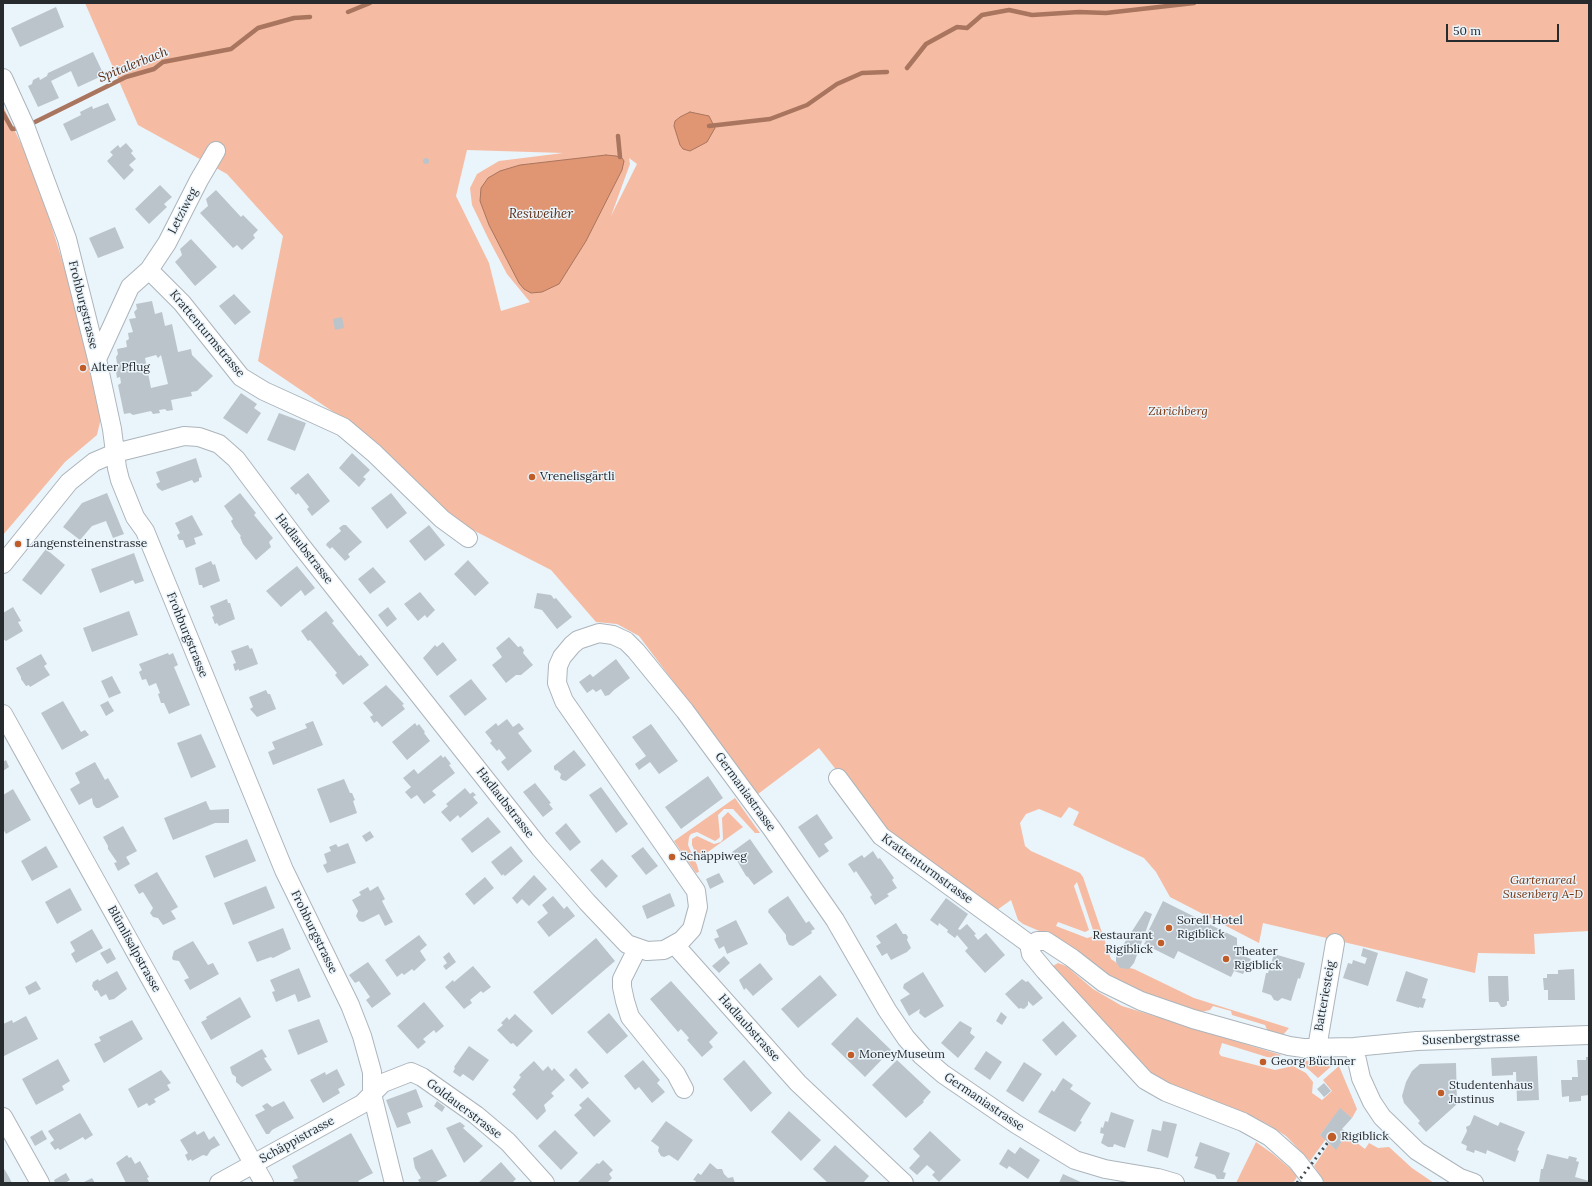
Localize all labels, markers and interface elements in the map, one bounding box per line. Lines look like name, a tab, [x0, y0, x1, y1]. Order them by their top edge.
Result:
scale bar	[1448, 16, 1561, 42]
text: 50 m	[1453, 23, 1481, 38]
water label: Spitalerbach	[96, 44, 170, 86]
street label: Letziweg	[165, 185, 201, 237]
water label: Resiweiher	[509, 206, 573, 222]
street label: Frohburgstrasse	[65, 259, 101, 351]
street label: Krattenturmstrasse	[166, 287, 248, 381]
place label: Alter Pflug	[91, 361, 150, 375]
marker: Alter Pflug	[78, 363, 88, 373]
park label: Zürichberg	[1148, 405, 1208, 419]
place label: Vrenelisgärtli	[540, 470, 615, 484]
marker: Vrenelisgärtli	[527, 472, 537, 482]
street label: Hadlaubstrasse	[272, 511, 336, 587]
place label: Langensteinenstrasse	[26, 537, 147, 551]
marker: Langensteinenstrasse	[13, 539, 23, 549]
street label: Frohburgstrasse	[163, 590, 211, 680]
street label: Germaniastrasse	[712, 750, 778, 834]
street label: Hadlaubstrasse	[473, 765, 537, 841]
street label: Krattenturmstrasse	[879, 831, 975, 907]
place label: Schäppiweg	[680, 850, 747, 864]
marker: Schäppiweg	[667, 852, 677, 862]
park label: Gartenareal Susenberg A-D	[1503, 874, 1583, 902]
street label: Frohburgstrasse	[288, 888, 340, 976]
street label: Blümlisalpstrasse	[104, 903, 164, 995]
place label: Sorell Hotel Rigiblick	[1177, 914, 1243, 942]
marker: Sorell Hotel Rigiblick	[1164, 923, 1174, 933]
place label: Restaurant Rigiblick	[1092, 929, 1153, 957]
marker: Restaurant Rigiblick	[1156, 938, 1166, 948]
place label: Theater Rigiblick	[1234, 945, 1282, 973]
marker: Theater Rigiblick	[1221, 954, 1231, 964]
street label: Batteriesteig	[1312, 960, 1338, 1032]
street label: Hadlaubstrasse	[715, 991, 783, 1065]
street label: Susenbergstrasse	[1422, 1030, 1520, 1048]
place label: MoneyMuseum	[859, 1048, 945, 1062]
marker: MoneyMuseum	[846, 1050, 856, 1060]
place label: Georg Büchner	[1271, 1055, 1356, 1069]
marker: Georg Büchner	[1258, 1057, 1268, 1067]
street label: Germaniastrasse	[941, 1070, 1027, 1134]
street label: Goldauerstrasse	[423, 1076, 505, 1142]
place label: Studentenhaus Justinus	[1449, 1079, 1533, 1107]
marker: Studentenhaus Justinus	[1436, 1088, 1446, 1098]
street label: Schäppistrasse	[257, 1113, 337, 1167]
place label: Rigiblick	[1341, 1130, 1389, 1144]
marker: Rigiblick	[1326, 1131, 1338, 1143]

